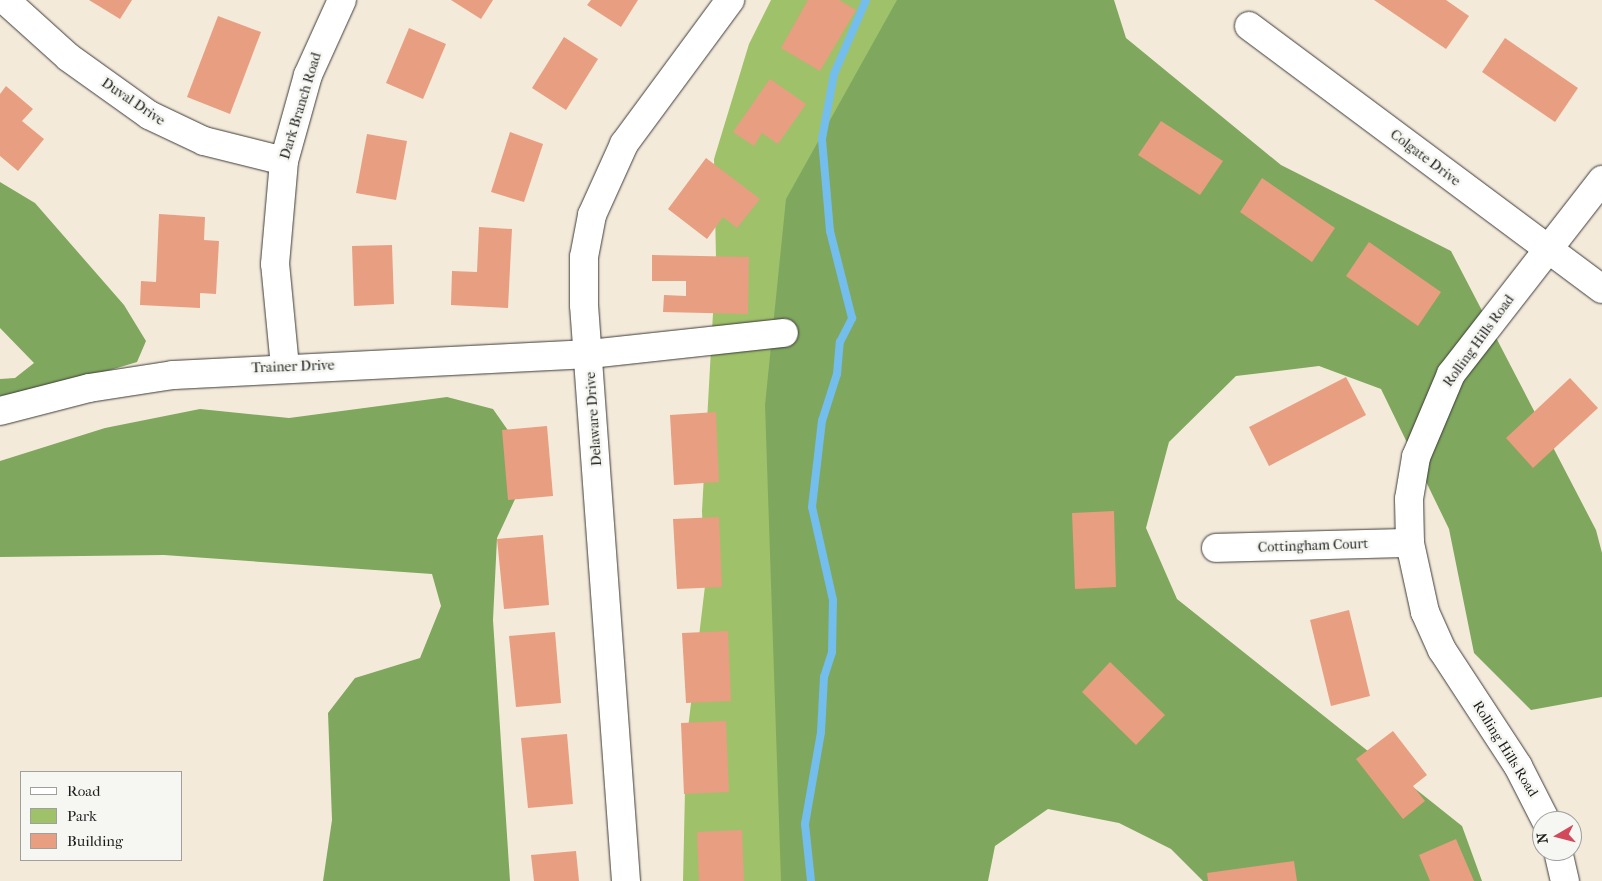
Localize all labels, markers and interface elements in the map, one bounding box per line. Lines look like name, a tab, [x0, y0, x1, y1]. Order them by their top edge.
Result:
street label: Dark Branch Road	[277, 50, 325, 162]
street label: Duval Drive	[98, 75, 168, 129]
street label: Colgate Drive	[1387, 126, 1463, 190]
street label: Rolling Hills Road	[1440, 292, 1518, 390]
street label: Trainer Drive	[251, 357, 335, 377]
street label: Delaware Drive	[582, 371, 606, 467]
street label: Cottingham Court	[1257, 536, 1369, 556]
street label: Rolling Hills Road	[1469, 698, 1541, 800]
legend	[20, 771, 182, 861]
text: Road	[67, 782, 100, 800]
text: Park	[67, 807, 97, 825]
north arrow	[1532, 811, 1582, 861]
text: Building	[67, 832, 123, 850]
text: N	[1533, 832, 1552, 844]

